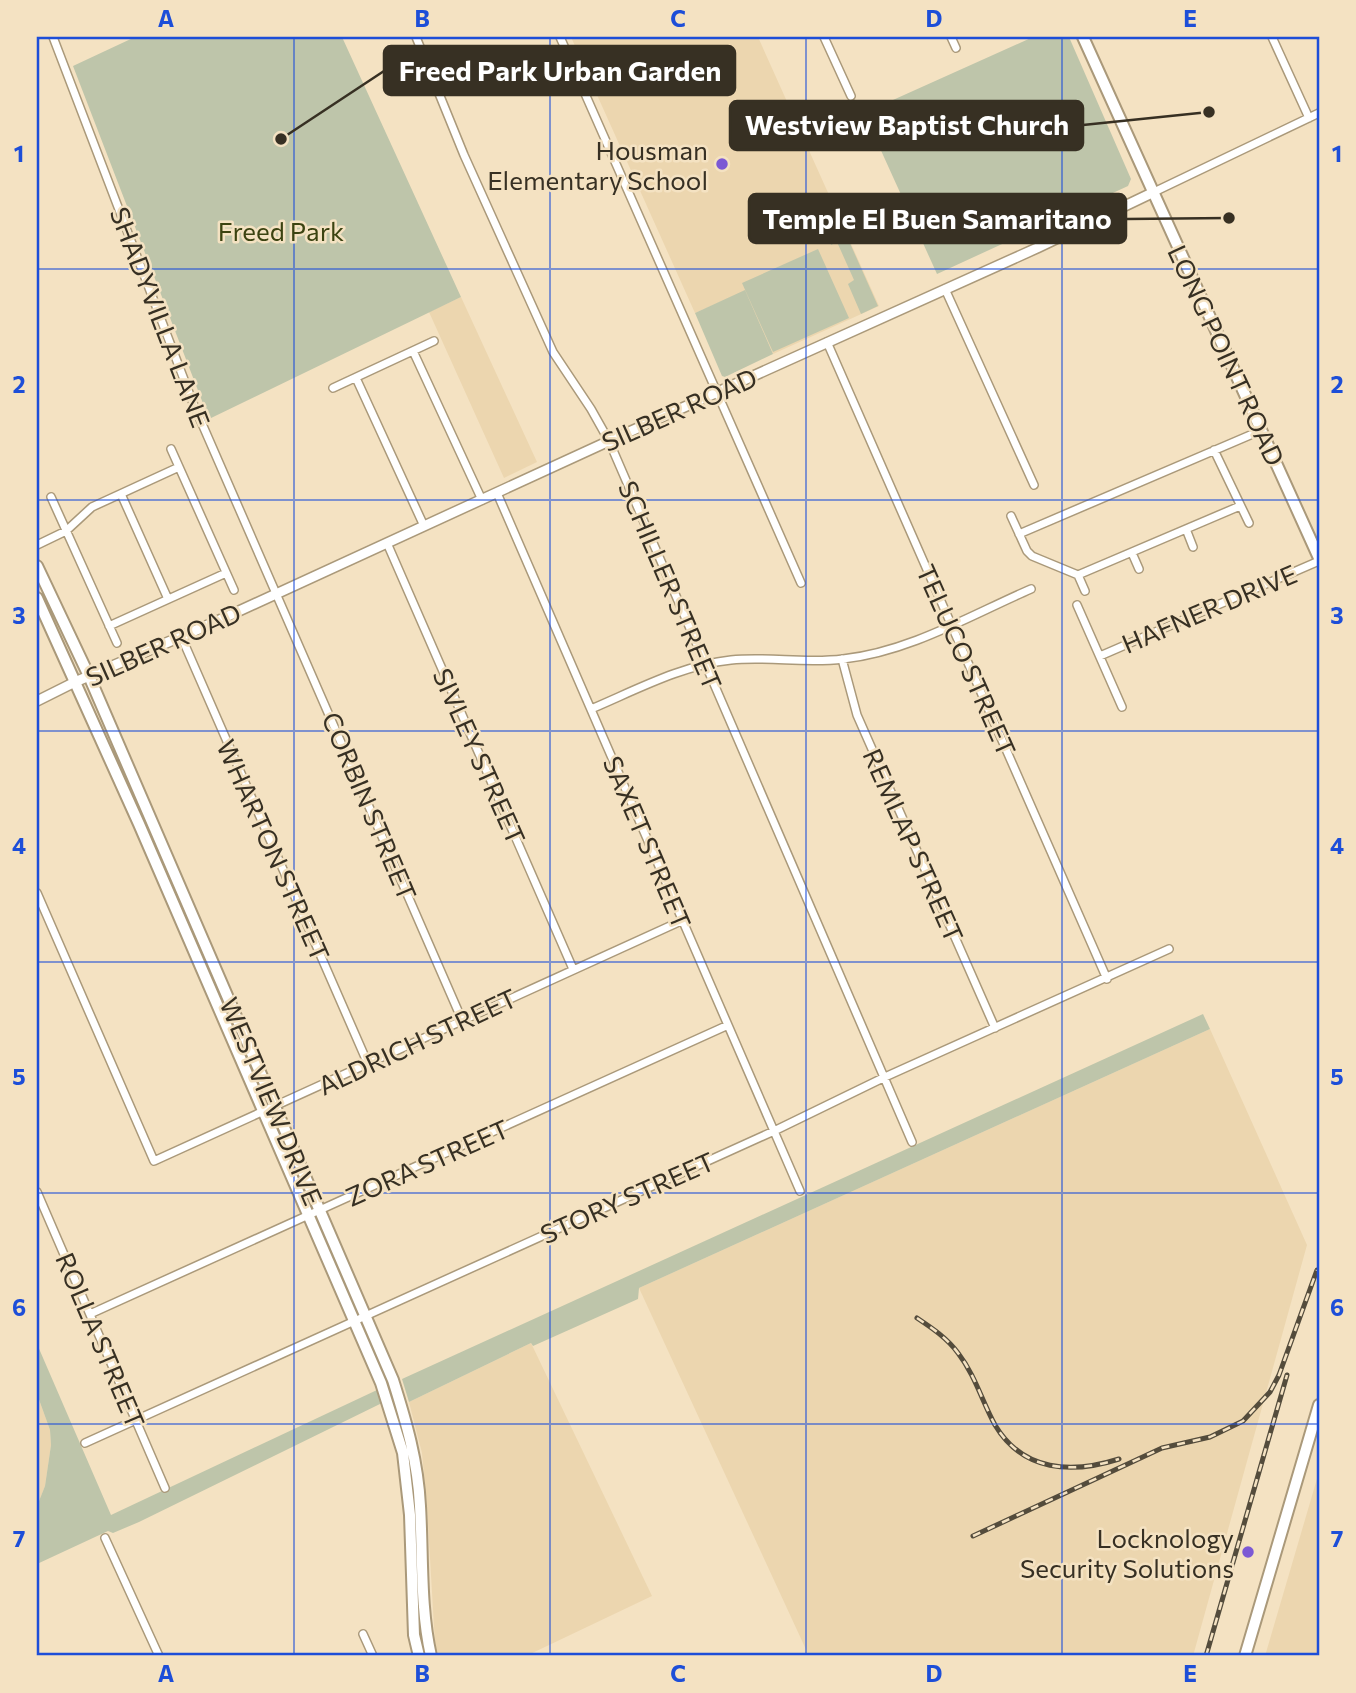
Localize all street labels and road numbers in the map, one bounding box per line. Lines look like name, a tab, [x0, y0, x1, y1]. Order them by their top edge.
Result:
street label: SHADYVILLA LANE	[105, 202, 217, 432]
street label: LONG POINT ROAD	[1162, 240, 1292, 470]
street label: SILBER ROAD	[597, 361, 761, 457]
street label: SCHILLER STREET	[613, 476, 729, 694]
street label: HAFNER DRIVE	[1117, 557, 1301, 659]
street label: TELUCO STREET	[911, 559, 1023, 761]
street label: SILBER ROAD	[81, 596, 245, 692]
street label: SIVLEY STREET	[427, 663, 533, 849]
street label: CORBIN STREET	[316, 707, 424, 905]
street label: WHARTON STREET	[211, 735, 337, 965]
street label: REMLAP STREET	[857, 744, 971, 946]
street label: SAXET STREET	[598, 751, 698, 933]
street label: ALDRICH STREET	[313, 981, 521, 1101]
street label: WESTVIEW DRIVE	[214, 992, 330, 1210]
street label: ZORA STREET	[341, 1112, 513, 1212]
street label: STORY STREET	[535, 1145, 719, 1249]
street label: ROLLA STREET	[50, 1248, 152, 1432]

